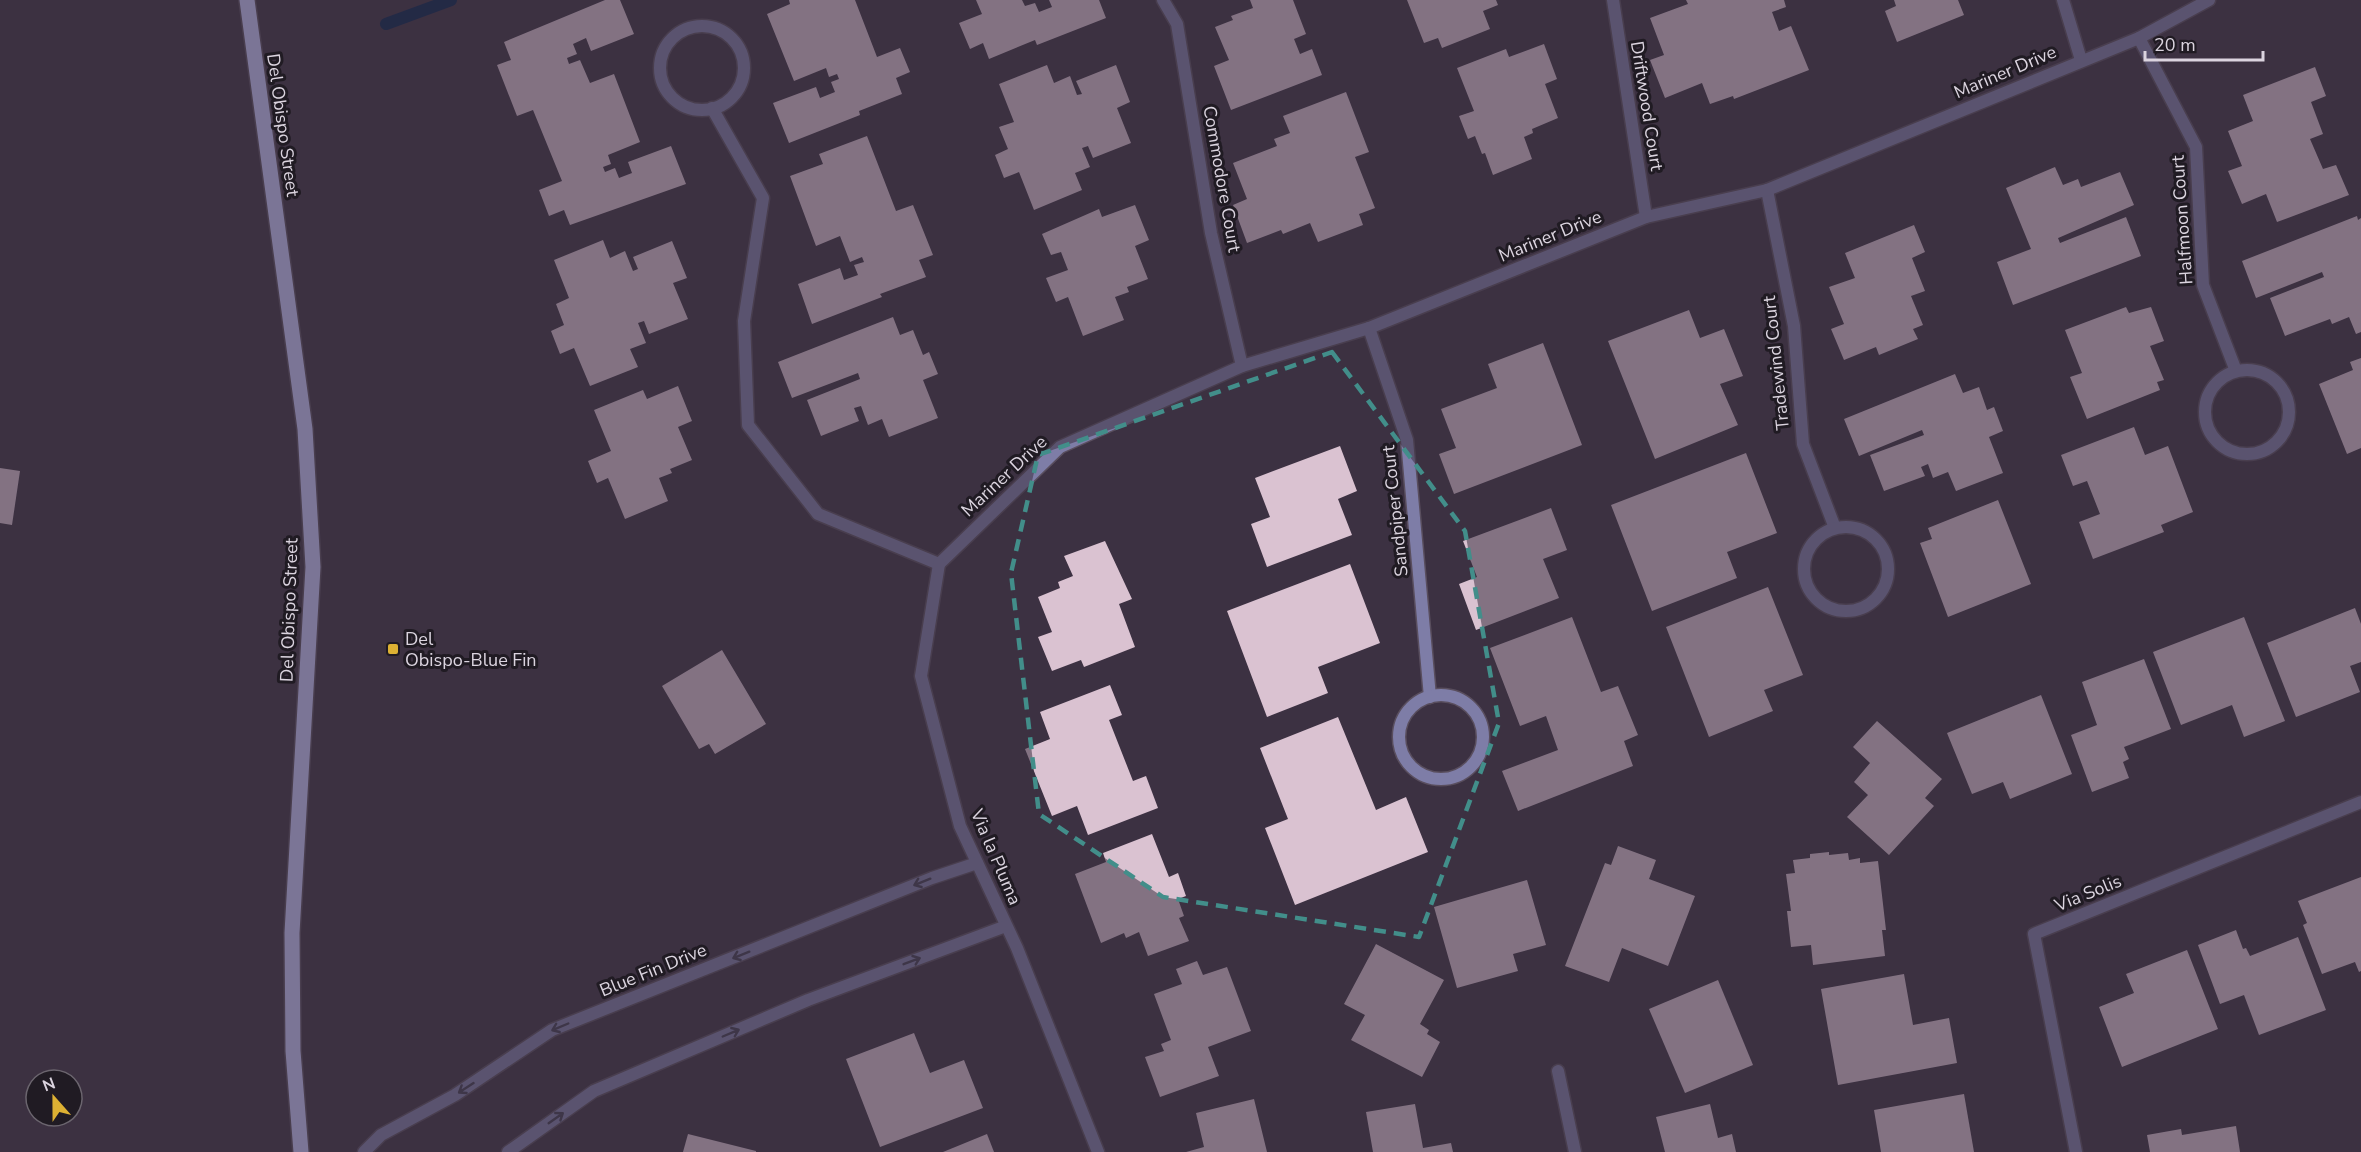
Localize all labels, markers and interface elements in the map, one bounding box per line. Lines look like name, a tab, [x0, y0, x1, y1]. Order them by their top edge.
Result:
scale bar	[2145, 24, 2264, 62]
text: 20 m	[2154, 33, 2196, 57]
street label: Driftwood Court	[1625, 39, 1669, 173]
street label: Mariner Drive	[1950, 40, 2060, 104]
street label: Del Obispo Street	[261, 52, 305, 199]
street label: Commodore Court	[1197, 104, 1247, 255]
street label: Halfmoon Court	[2165, 154, 2198, 285]
street label: Mariner Drive	[1495, 204, 1605, 268]
street label: Tradewind Court	[1757, 294, 1795, 431]
street label: Mariner Drive	[956, 430, 1052, 522]
street label: Sandpiper Court	[1376, 443, 1414, 578]
street label: Del Obispo Street	[274, 537, 304, 683]
place label: Del Obispo-Blue Fin	[405, 627, 537, 672]
marker: Del Obispo-Blue Fin	[386, 642, 400, 656]
street label: Via la Pluma	[965, 804, 1027, 909]
street label: Via Solis	[2050, 869, 2125, 918]
one-way arrow	[913, 877, 932, 888]
street label: Blue Fin Drive	[596, 938, 710, 1002]
one-way arrow	[732, 950, 751, 961]
one-way arrow	[902, 955, 921, 966]
one-way arrow	[551, 1022, 570, 1033]
one-way arrow	[721, 1027, 739, 1038]
north arrow	[24, 1068, 84, 1128]
text: N	[39, 1073, 59, 1097]
one-way arrow	[458, 1082, 475, 1094]
one-way arrow	[547, 1112, 564, 1124]

